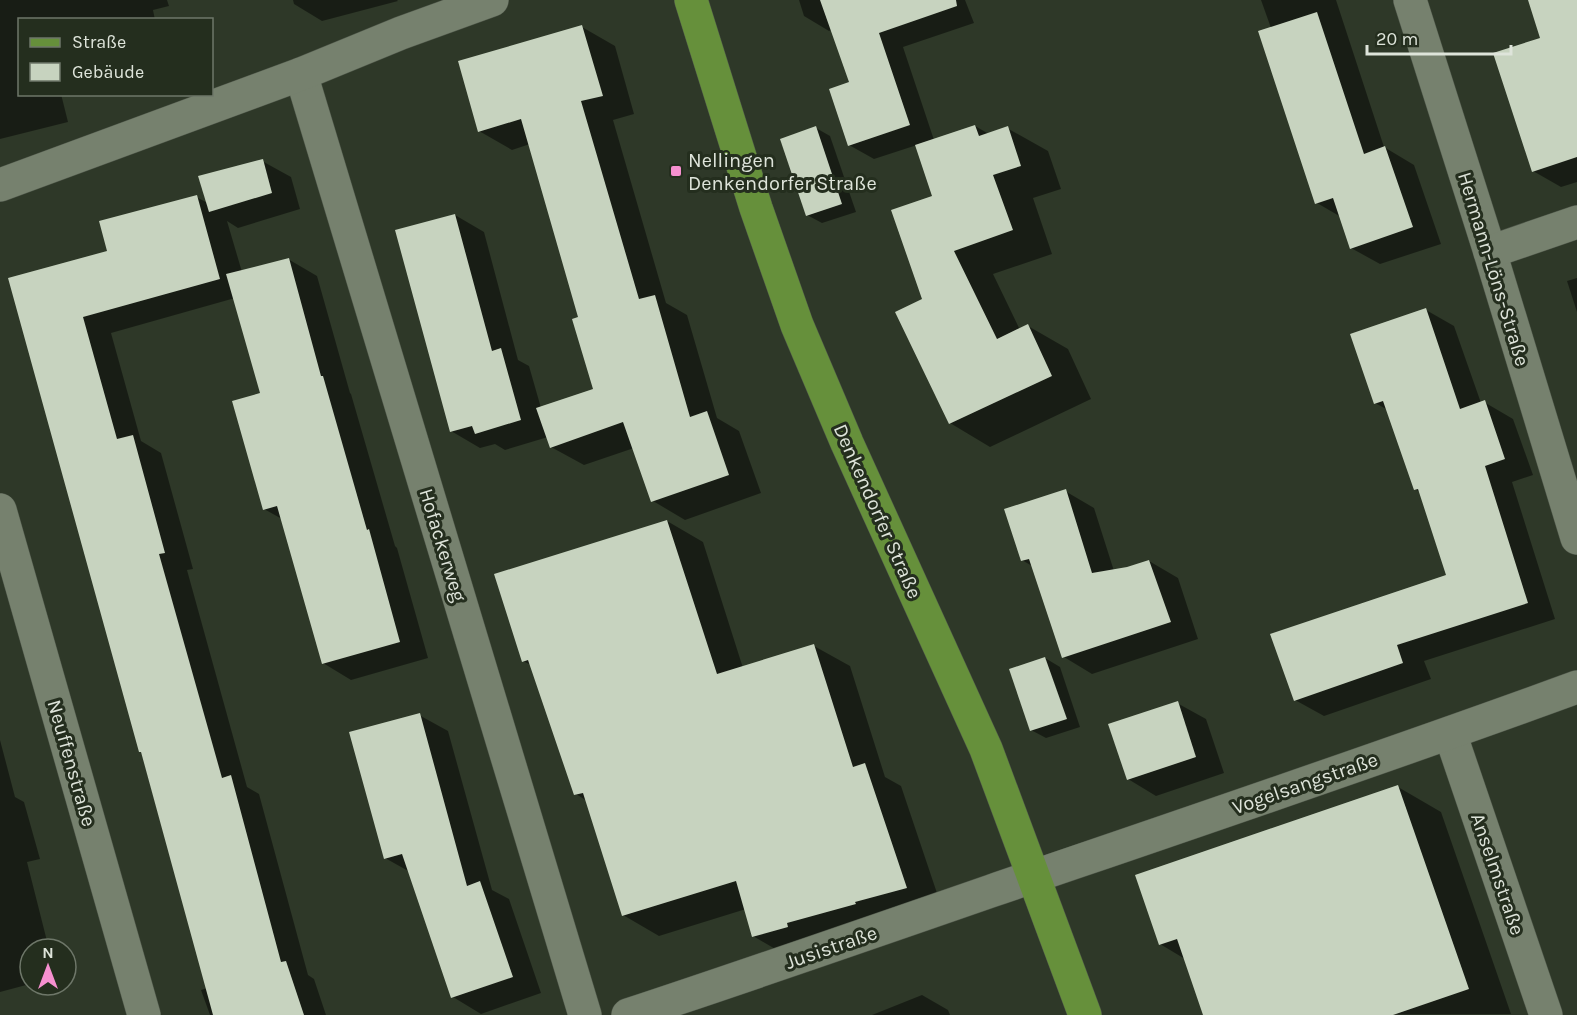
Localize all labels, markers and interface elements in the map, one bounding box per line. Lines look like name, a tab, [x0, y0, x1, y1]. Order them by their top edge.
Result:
legend	[18, 18, 213, 96]
scale bar	[1367, 18, 1511, 56]
text: 20 m	[1376, 28, 1418, 50]
text: Straße	[72, 31, 126, 53]
text: Gebäude	[72, 61, 144, 83]
place label: Nellingen Denkendorfer Straße	[688, 149, 877, 195]
marker: Nellingen Denkendorfer Straße	[669, 164, 683, 178]
street label: Hermann-Löns-Straße	[1453, 169, 1534, 369]
street label: Denkendorfer Straße	[829, 420, 926, 602]
street label: Hofackerweg	[414, 486, 471, 605]
street label: Neuffenstraße	[42, 697, 101, 829]
street label: Vogelsangstraße	[1229, 748, 1381, 819]
street label: Anselmstraße	[1466, 810, 1529, 938]
street label: Jusistraße	[782, 921, 880, 974]
north arrow	[18, 937, 78, 997]
text: N	[42, 943, 54, 962]

